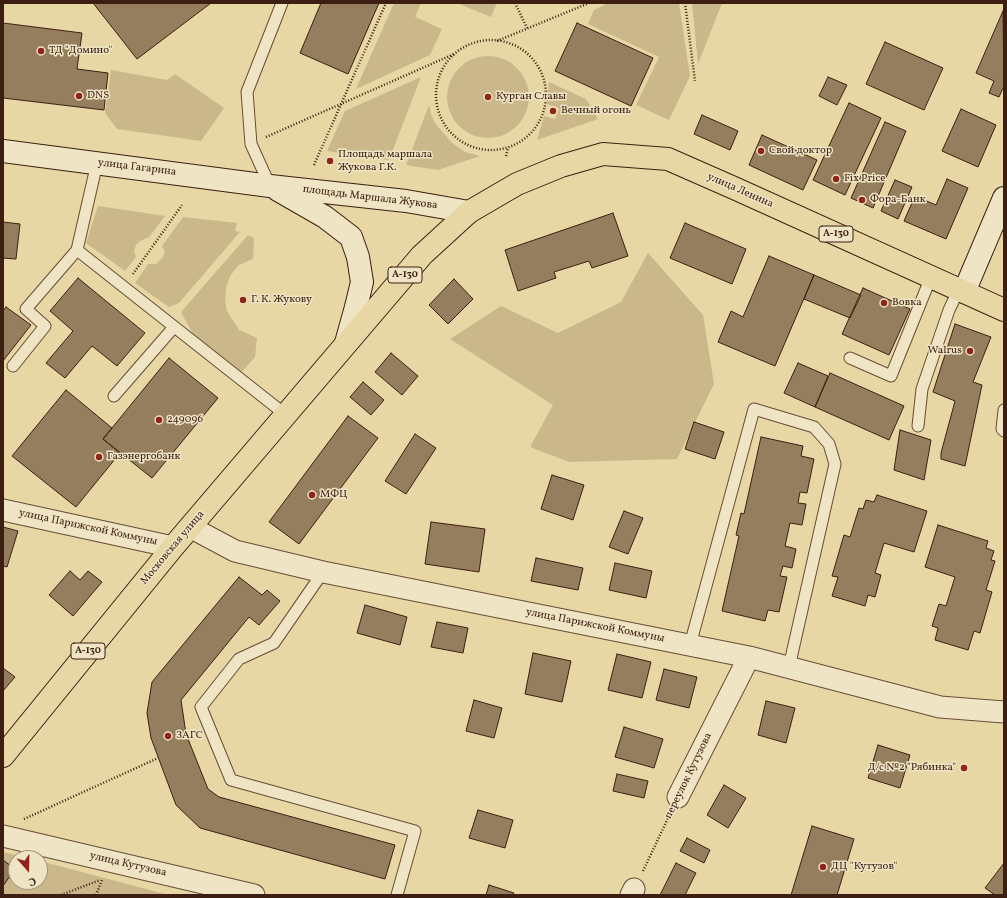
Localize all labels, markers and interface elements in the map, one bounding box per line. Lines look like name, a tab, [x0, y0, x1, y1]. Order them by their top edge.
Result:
place label: ТД "Домино"	[49, 44, 112, 58]
marker: ТД "Домино"	[36, 46, 46, 56]
place label: DNS	[87, 89, 109, 103]
place label: Курган Славы	[496, 90, 566, 104]
marker: DNS	[74, 91, 84, 101]
marker: Курган Славы	[483, 92, 493, 102]
place label: Вечный огонь	[561, 104, 631, 118]
marker: Вечный огонь	[548, 106, 558, 116]
place label: Свой доктор	[769, 144, 832, 158]
marker: Свой доктор	[756, 146, 766, 156]
place label: Площадь маршала Жукова Г.К.	[338, 148, 432, 174]
marker: Площадь маршала Жукова Г.К.	[325, 156, 335, 166]
street label: улица Гагарина	[97, 157, 177, 179]
street label: улица Ленина	[705, 171, 775, 211]
place label: Fix Price	[844, 172, 886, 186]
marker: Fix Price	[831, 174, 841, 184]
street label: площадь Маршала Жукова	[302, 183, 438, 213]
place label: Фора-Банк	[870, 193, 926, 207]
marker: Фора-Банк	[857, 195, 867, 205]
road number: А-130	[819, 226, 853, 242]
road number: А-130	[388, 267, 422, 283]
place label: Г. К. Жукову	[251, 293, 312, 307]
marker: Г. К. Жукову	[238, 295, 248, 305]
place label: Вовка	[892, 296, 922, 310]
marker: Вовка	[879, 298, 889, 308]
place label: Walrus	[927, 344, 962, 358]
marker: Walrus	[965, 346, 975, 356]
place label: 249096	[167, 413, 203, 427]
marker: 249096	[154, 415, 164, 425]
place label: Газэнергобанк	[107, 450, 180, 464]
marker: Газэнергобанк	[94, 452, 104, 462]
place label: МФЦ	[320, 488, 348, 502]
marker: МФЦ	[307, 490, 317, 500]
street label: улица Парижской Коммуны	[18, 507, 158, 549]
street label: Московская улица	[138, 508, 208, 588]
street label: улица Парижской Коммуны	[525, 606, 665, 646]
road number: А-130	[71, 643, 105, 659]
place label: ЗАГС	[176, 729, 203, 743]
marker: ЗАГС	[163, 731, 173, 741]
street label: переулок Кутузова	[662, 731, 716, 821]
place label: Д/с №2 "Рябинка"	[868, 761, 956, 775]
marker: Д/с №2 "Рябинка"	[959, 763, 969, 773]
north arrow	[8, 850, 48, 890]
street label: улица Кутузова	[88, 850, 168, 880]
place label: ДЦ "Кутузов"	[831, 860, 897, 874]
marker: ДЦ "Кутузов"	[818, 862, 828, 872]
text: С	[26, 873, 38, 889]

